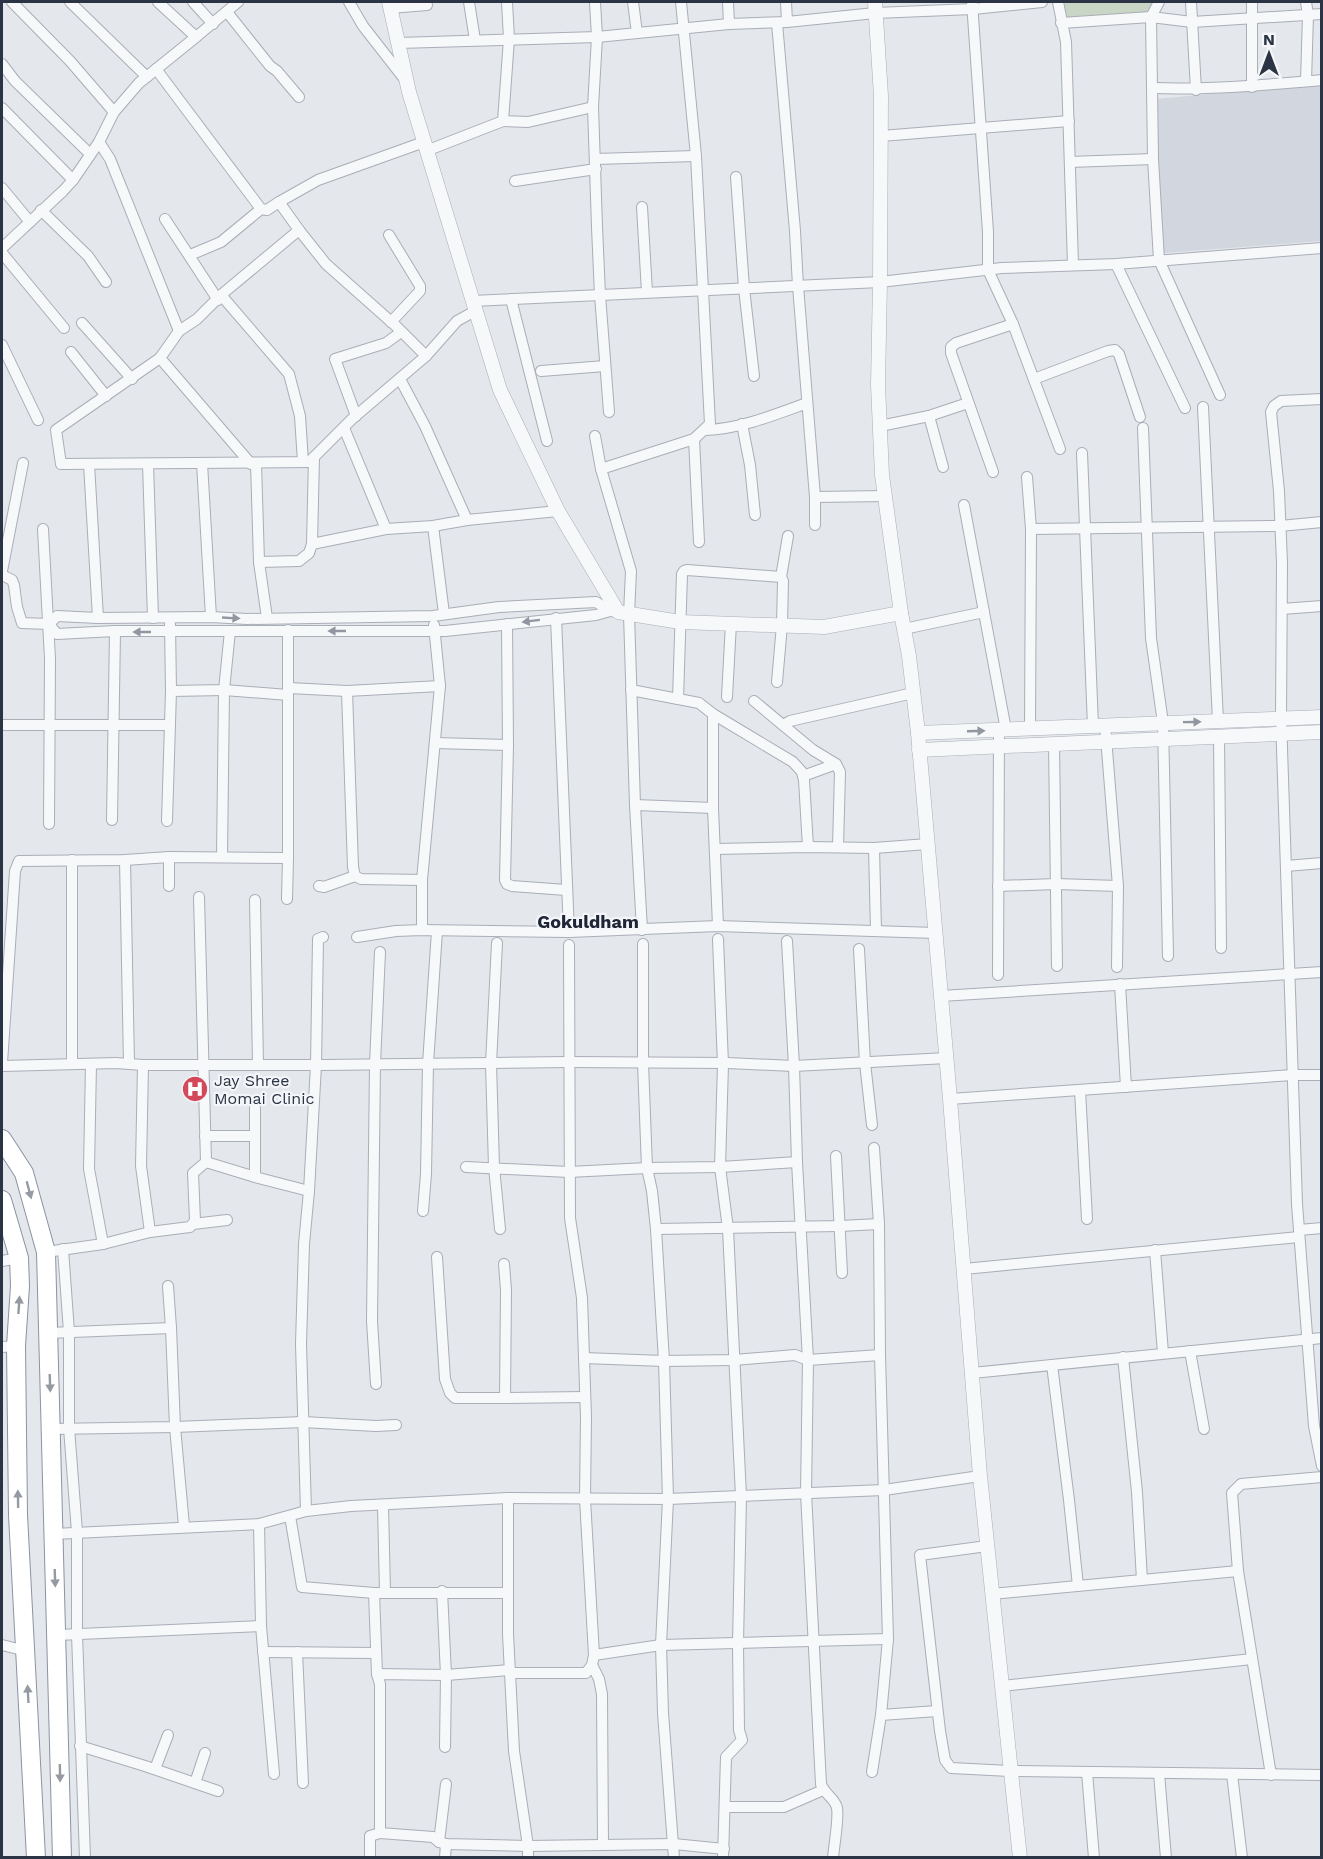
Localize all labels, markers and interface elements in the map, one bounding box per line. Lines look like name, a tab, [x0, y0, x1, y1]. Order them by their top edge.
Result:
north arrow	[1239, 24, 1299, 84]
text: N	[1263, 30, 1275, 49]
one-way arrow	[221, 614, 240, 623]
one-way arrow	[521, 617, 540, 626]
one-way arrow	[327, 626, 346, 636]
one-way arrow	[132, 627, 151, 637]
one-way arrow	[1183, 717, 1202, 726]
one-way arrow	[967, 726, 986, 735]
district label: Gokuldham	[537, 911, 639, 932]
place label: Jay Shree Momai Clinic	[214, 1071, 314, 1108]
hospital icon: Jay Shree Momai Clinic	[180, 1074, 210, 1104]
one-way arrow	[24, 1181, 34, 1199]
one-way arrow	[14, 1295, 23, 1314]
one-way arrow	[45, 1373, 54, 1392]
one-way arrow	[13, 1490, 23, 1509]
one-way arrow	[51, 1568, 60, 1587]
one-way arrow	[24, 1685, 33, 1704]
one-way arrow	[55, 1763, 65, 1782]

